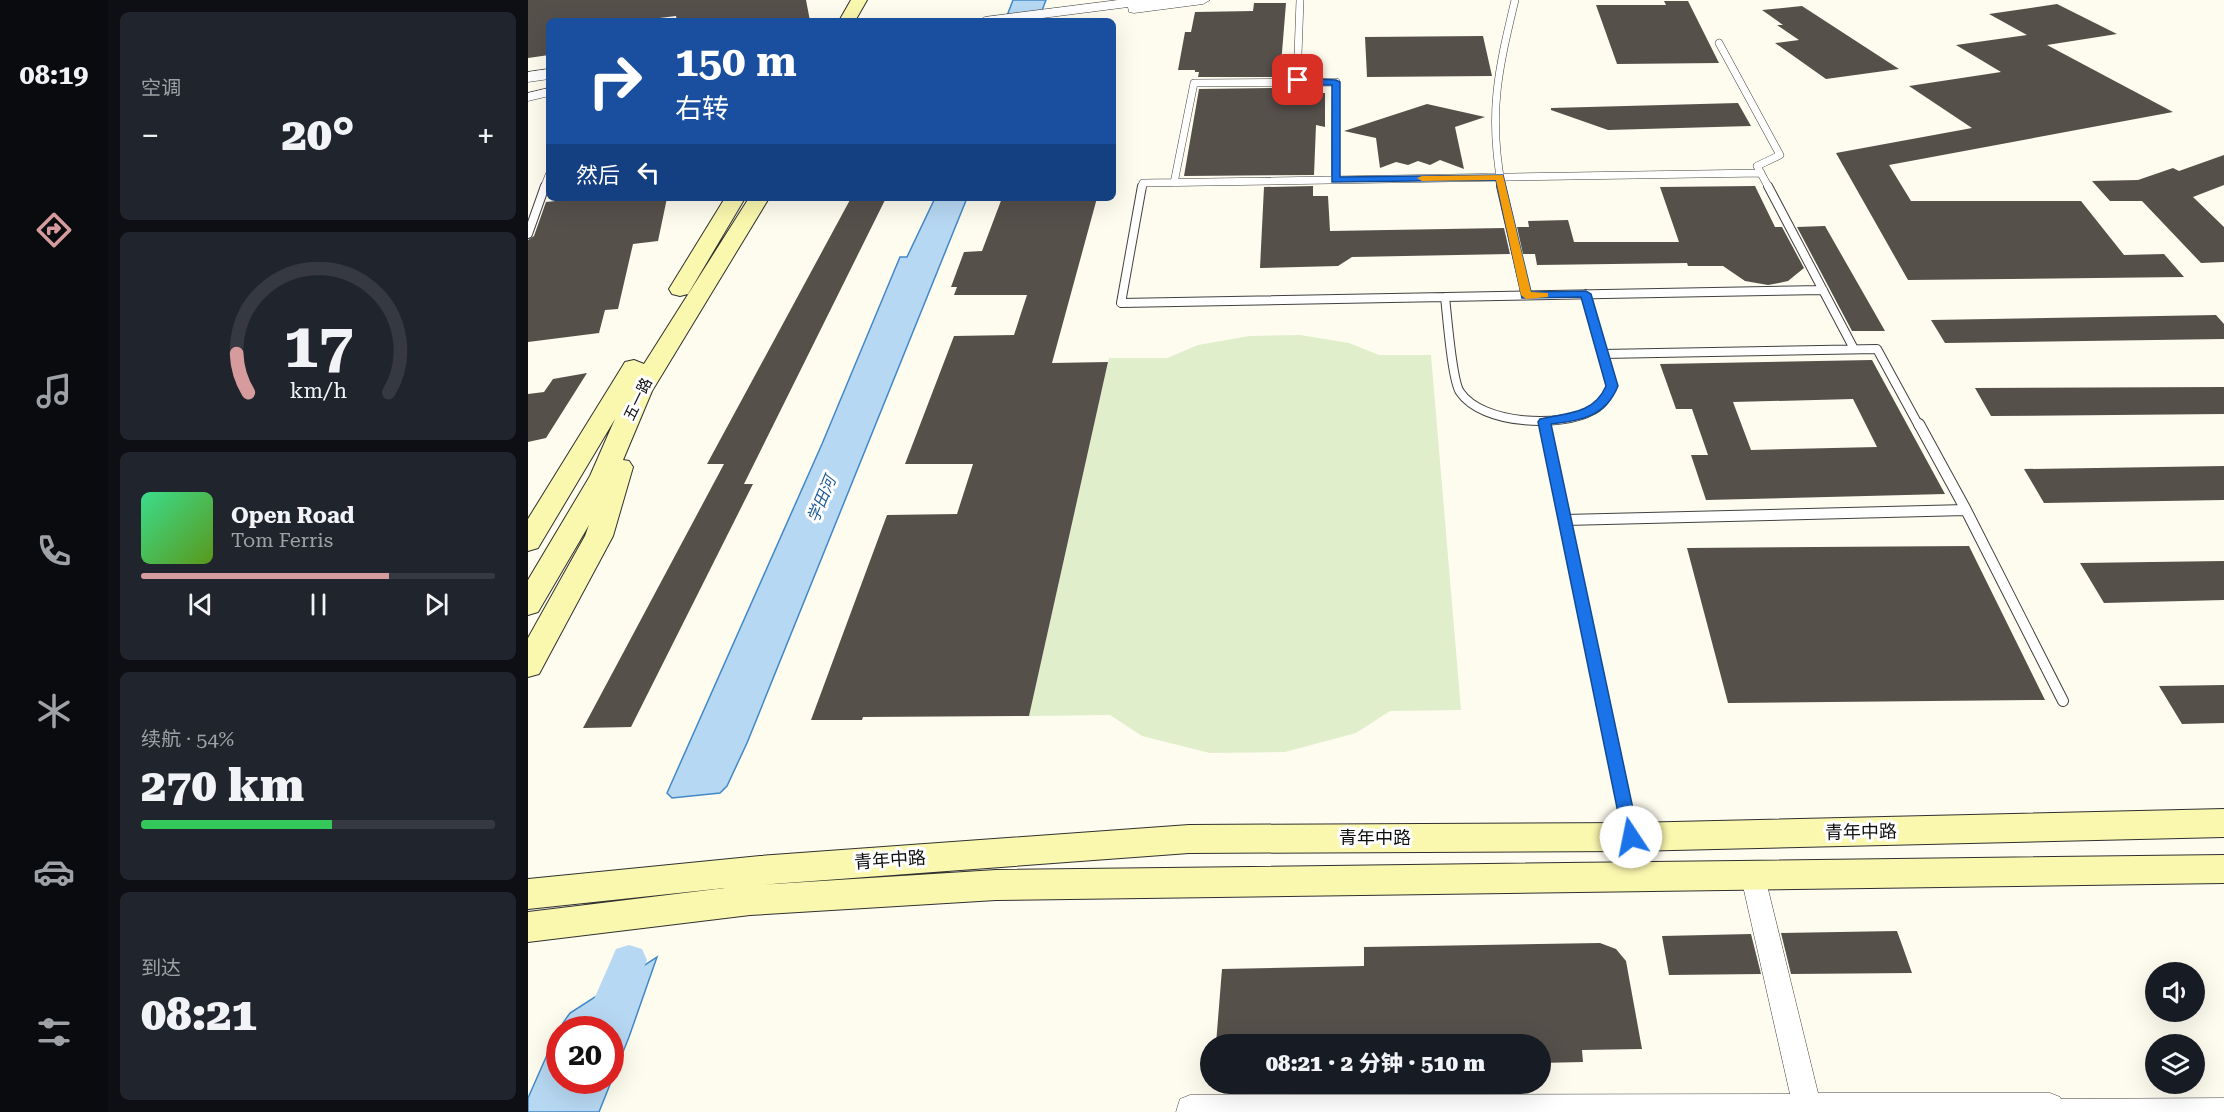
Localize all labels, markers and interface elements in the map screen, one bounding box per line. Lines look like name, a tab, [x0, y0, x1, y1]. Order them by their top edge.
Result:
text: 150 m	[675, 37, 797, 86]
icon: right	[576, 42, 654, 120]
pin	[1272, 54, 1323, 105]
text: 08:19	[20, 59, 88, 91]
icon: arrive	[1281, 63, 1314, 96]
text: 空调	[141, 76, 181, 100]
text: 右转	[675, 93, 729, 125]
text: 20°	[282, 108, 355, 161]
text: −	[141, 116, 159, 155]
text: +	[477, 116, 495, 155]
icon: left	[632, 156, 665, 189]
text: 然后	[576, 163, 620, 188]
icon: directions	[33, 209, 75, 251]
text: 17	[283, 309, 353, 382]
icon: music	[33, 370, 75, 412]
street label: 五一路	[620, 375, 656, 423]
text: km/h	[289, 378, 347, 403]
water label: 学田河	[803, 471, 841, 525]
text: Open Road	[231, 503, 354, 528]
text: Tom Ferris	[231, 528, 333, 552]
icon: phone	[33, 530, 75, 572]
icon: previous	[184, 588, 217, 621]
icon: pause	[302, 588, 335, 621]
icon: next	[420, 588, 453, 621]
icon: climate	[33, 690, 75, 732]
text: 续航 · 54%	[141, 727, 234, 751]
text: 270 km	[141, 759, 304, 812]
position arrow	[1599, 805, 1663, 869]
street label: 青年中路	[1825, 820, 1897, 843]
street label: 青年中路	[1339, 827, 1411, 848]
street label: 青年中路	[853, 847, 927, 872]
icon: car	[33, 851, 75, 893]
text: 到达	[141, 956, 181, 980]
map controls	[2145, 962, 2205, 1094]
button: sound	[2145, 962, 2205, 1022]
text: 08:21	[141, 988, 257, 1041]
icon: filters	[33, 1011, 75, 1053]
speed limit sign: 20	[546, 1016, 624, 1094]
button: layers	[2145, 1034, 2205, 1094]
text: 08:21 · 2 分钟 · 510 m	[1266, 1051, 1485, 1076]

